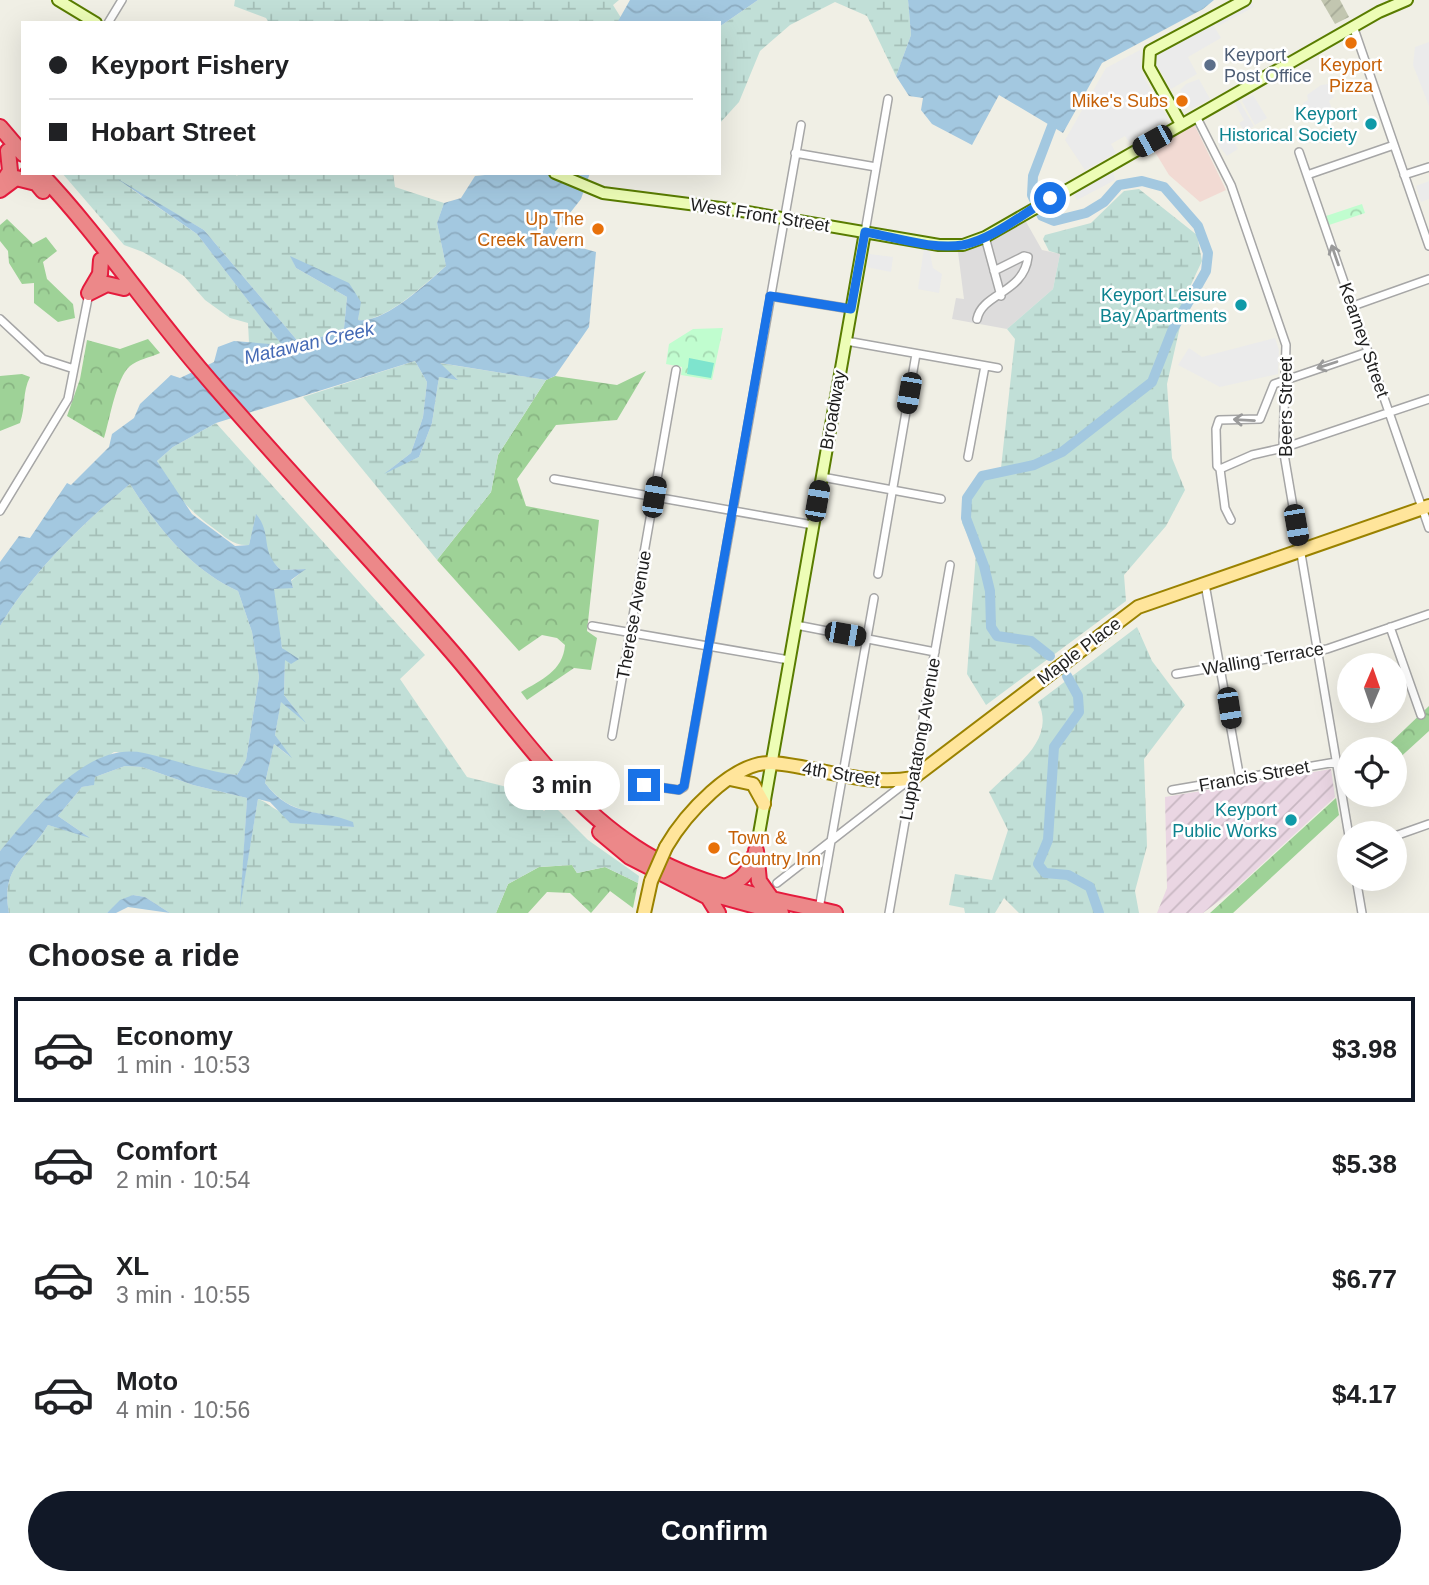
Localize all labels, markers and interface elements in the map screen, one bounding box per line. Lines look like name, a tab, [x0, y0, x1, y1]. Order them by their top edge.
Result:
marker: Keyport Pizza	[1343, 35, 1359, 51]
place label: Keyport Post Office	[1224, 45, 1312, 86]
text: Keyport Fishery	[91, 50, 289, 80]
place label: Keyport Pizza	[1320, 55, 1382, 96]
marker: Keyport Post Office	[1202, 57, 1218, 73]
place label: Mike's Subs	[1072, 91, 1168, 111]
marker: Mike's Subs	[1174, 93, 1190, 109]
place label: Keyport Historical Society	[1219, 104, 1357, 145]
marker: Keyport Historical Society	[1363, 116, 1379, 132]
text: Hobart Street	[91, 117, 256, 147]
car	[1129, 122, 1176, 160]
route start	[1034, 182, 1066, 214]
street label: West Front Street	[689, 194, 831, 236]
place label: Up The Creek Tavern	[477, 209, 584, 250]
marker: Up The Creek Tavern	[590, 221, 606, 237]
one-way arrow	[1328, 245, 1340, 267]
street label: Kearney Street	[1335, 280, 1393, 400]
place label: Keyport Leisure Bay Apartments	[1100, 285, 1227, 326]
marker: Keyport Leisure Bay Apartments	[1233, 297, 1249, 313]
water label: Matawan Creek	[242, 317, 378, 368]
street label: Beers Street	[1276, 357, 1296, 457]
one-way arrow	[1316, 360, 1338, 372]
street label: Broadway	[816, 369, 850, 451]
car	[896, 370, 923, 416]
one-way arrow	[1233, 413, 1256, 426]
car	[641, 475, 668, 519]
car	[804, 478, 831, 524]
car	[1283, 502, 1310, 548]
street label: Therese Avenue	[613, 549, 655, 681]
street label: Maple Place	[1033, 613, 1125, 689]
car	[823, 620, 868, 648]
street label: Walling Terrace	[1201, 638, 1325, 680]
north arrow	[1337, 653, 1407, 723]
map controls	[1337, 653, 1407, 891]
street label: Luppatatong Avenue	[896, 656, 944, 822]
car	[1216, 686, 1243, 730]
button: locate	[1337, 737, 1407, 807]
street label: Francis Street	[1197, 756, 1311, 796]
street label: 4th Street	[801, 758, 881, 790]
callout: 3 min	[504, 760, 620, 810]
route end	[628, 769, 660, 801]
text: 3 min	[532, 772, 592, 798]
place label: Keyport Public Works	[1172, 800, 1277, 841]
marker: Keyport Public Works	[1283, 812, 1299, 828]
button: layers	[1337, 821, 1407, 891]
place label: Town & Country Inn	[728, 828, 821, 869]
marker: Town & Country Inn	[706, 840, 722, 856]
text: Choose a ride	[28, 937, 240, 973]
icon: car	[32, 1018, 95, 1081]
text: Economy	[116, 1021, 233, 1051]
text: $3.98	[1332, 1034, 1397, 1064]
text: 1 min · 10:53	[116, 1052, 250, 1078]
icon: car	[32, 1133, 95, 1196]
text: Comfort	[116, 1136, 217, 1166]
text: $5.38	[1332, 1149, 1397, 1179]
text: 2 min · 10:54	[116, 1167, 250, 1193]
icon: car	[32, 1248, 95, 1311]
text: XL	[116, 1251, 149, 1281]
text: $6.77	[1332, 1264, 1397, 1294]
text: 3 min · 10:55	[116, 1282, 250, 1308]
icon: car	[32, 1363, 95, 1426]
text: Moto	[116, 1366, 178, 1396]
text: $4.17	[1332, 1379, 1397, 1409]
text: 4 min · 10:56	[116, 1397, 250, 1423]
button: Confirm	[28, 1491, 1401, 1571]

